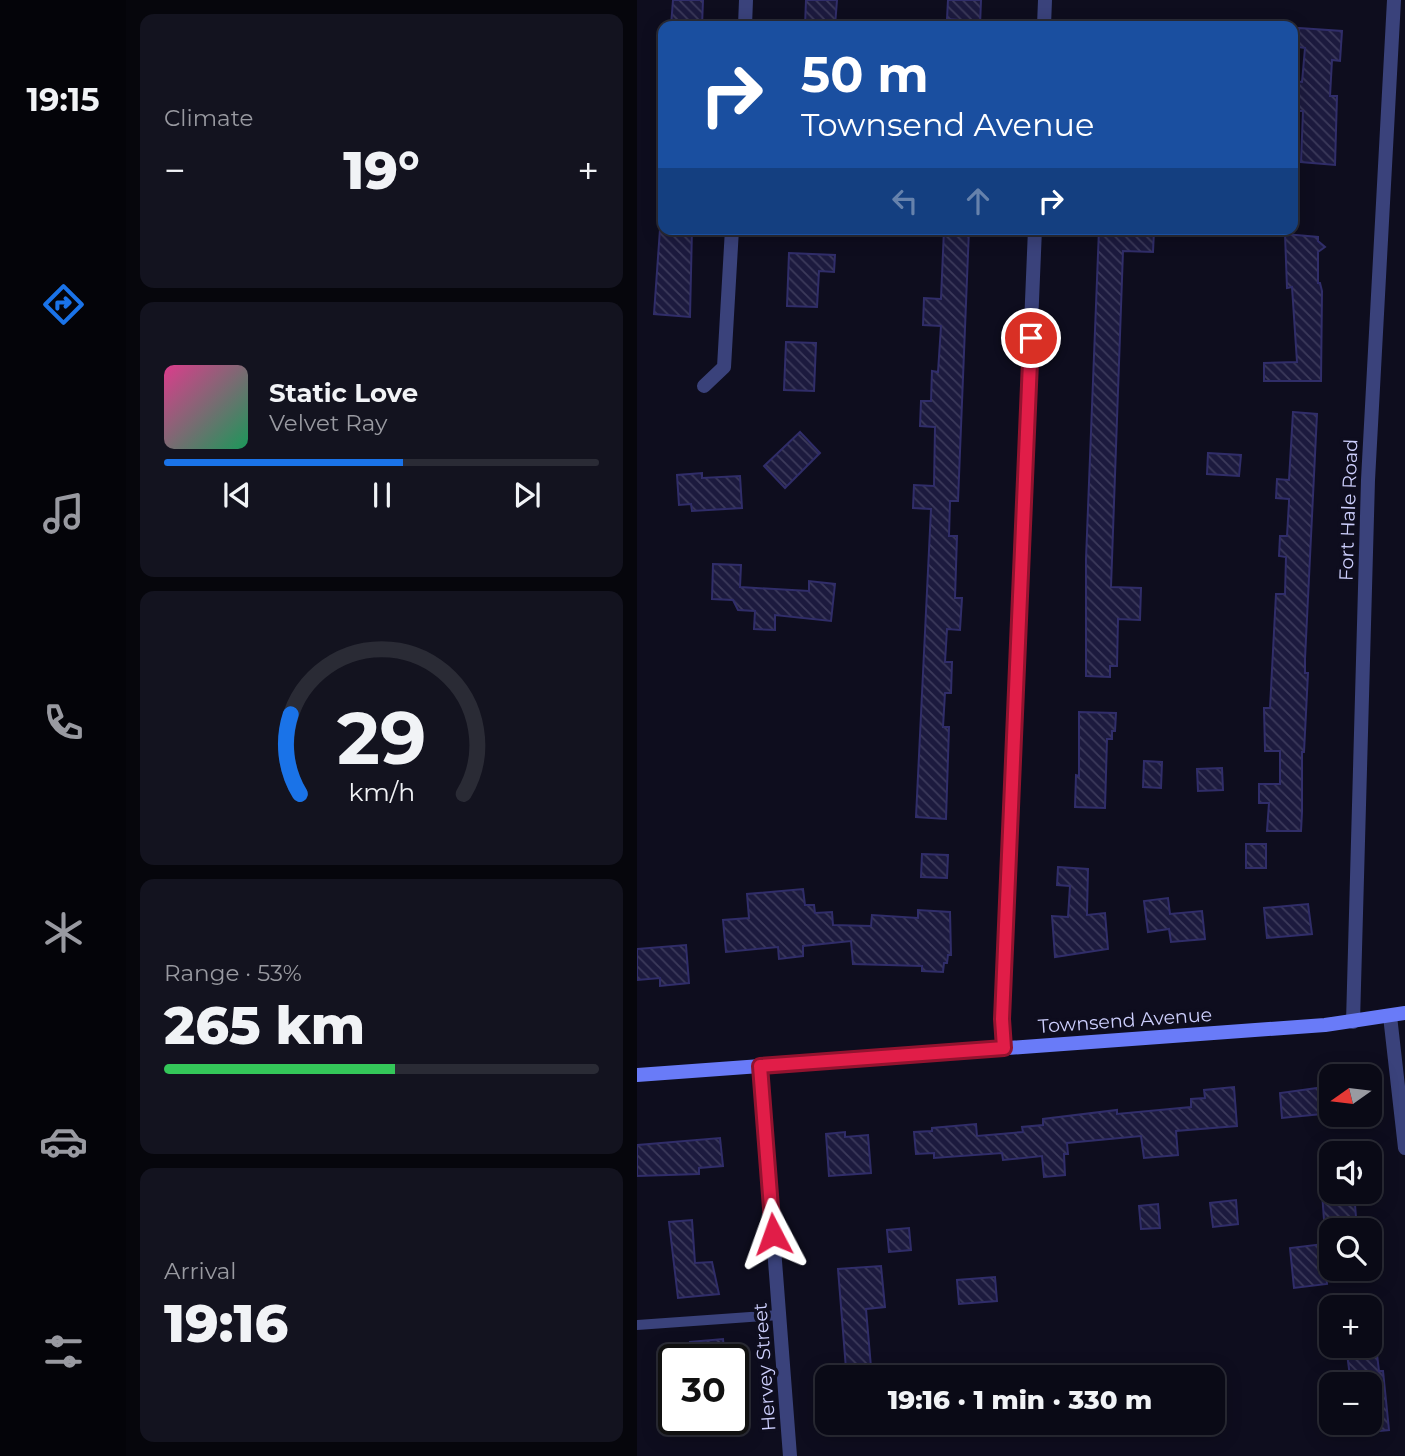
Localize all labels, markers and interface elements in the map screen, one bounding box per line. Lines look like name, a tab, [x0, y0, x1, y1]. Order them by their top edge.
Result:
text: 50 m	[801, 45, 929, 104]
icon: right	[686, 49, 777, 140]
text: 19:15	[27, 80, 99, 119]
text: Climate	[164, 104, 253, 132]
text: Townsend Avenue	[801, 105, 1094, 144]
text: 19°	[343, 139, 420, 202]
text: −	[164, 147, 186, 194]
text: +	[577, 147, 599, 194]
icon: left	[886, 182, 924, 220]
icon: ahead	[959, 182, 997, 220]
icon: right	[1032, 182, 1070, 220]
icon: directions	[39, 280, 88, 329]
pin	[1001, 308, 1061, 368]
icon: arrive	[1012, 319, 1050, 357]
text: Static Love	[269, 377, 418, 409]
text: Velvet Ray	[269, 409, 387, 437]
street label: Fort Hale Road	[1335, 439, 1362, 581]
icon: previous	[218, 476, 256, 514]
icon: pause	[363, 476, 401, 514]
icon: next	[508, 476, 546, 514]
icon: music	[39, 489, 88, 538]
text: 29	[337, 694, 426, 782]
icon: phone	[39, 698, 88, 747]
text: km/h	[348, 777, 415, 807]
icon: climate	[39, 908, 88, 957]
text: Range · 53%	[164, 959, 302, 987]
text: 265 km	[164, 994, 365, 1057]
street label: Townsend Avenue	[1037, 1003, 1213, 1038]
north arrow	[1319, 1064, 1383, 1127]
map controls	[1319, 1064, 1382, 1435]
icon: car	[39, 1117, 88, 1166]
button: sound	[1319, 1141, 1382, 1204]
position arrow	[736, 1197, 810, 1271]
button: search	[1319, 1218, 1382, 1281]
text: Arrival	[164, 1257, 237, 1285]
text: 19:16	[164, 1292, 288, 1355]
button: +	[1319, 1295, 1382, 1358]
street label: Hervey Street	[749, 1302, 780, 1432]
icon: filters	[39, 1327, 88, 1376]
speed limit sign: 30	[658, 1344, 749, 1435]
button: −	[1319, 1372, 1382, 1435]
text: 19:16 · 1 min · 330 m	[888, 1384, 1152, 1416]

